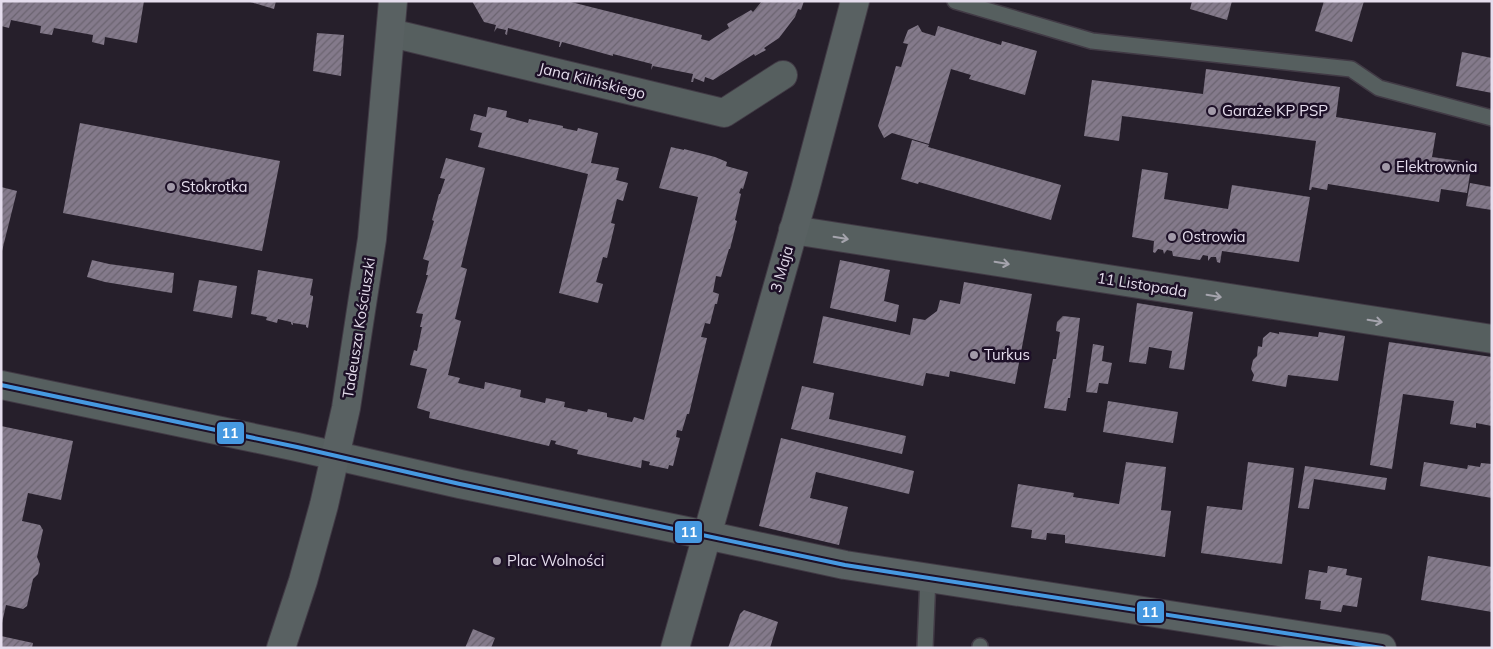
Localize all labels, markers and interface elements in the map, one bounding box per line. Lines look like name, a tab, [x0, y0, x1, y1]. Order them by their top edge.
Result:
street label: Jana Kilińskiego	[537, 58, 647, 103]
place label: Garaże KP PSP	[1222, 101, 1328, 120]
marker: Garaże KP PSP	[1206, 105, 1218, 117]
place label: Elektrownia	[1396, 157, 1478, 176]
marker: Elektrownia	[1380, 161, 1392, 173]
place label: Stokrotka	[181, 177, 248, 196]
marker: Stokrotka	[165, 181, 177, 193]
place label: Ostrowia	[1182, 227, 1246, 246]
marker: Ostrowia	[1166, 231, 1178, 243]
one-way arrow	[833, 233, 849, 243]
street label: 3 Maja	[766, 243, 797, 294]
street label: Tadeusza Kościuszki	[338, 256, 379, 400]
one-way arrow	[993, 258, 1009, 268]
street label: 11 Listopada	[1096, 268, 1188, 301]
one-way arrow	[1206, 291, 1222, 301]
one-way arrow	[1366, 316, 1382, 326]
place label: Turkus	[984, 345, 1030, 364]
marker: Turkus	[968, 349, 980, 361]
line badge: 11	[216, 421, 245, 445]
text: 11	[222, 424, 238, 442]
line badge: 11	[674, 520, 703, 544]
text: 11	[681, 523, 697, 541]
place label: Plac Wolności	[507, 551, 604, 570]
marker: Plac Wolności	[491, 555, 503, 567]
line badge: 11	[1136, 600, 1165, 624]
text: 11	[1142, 603, 1158, 621]

